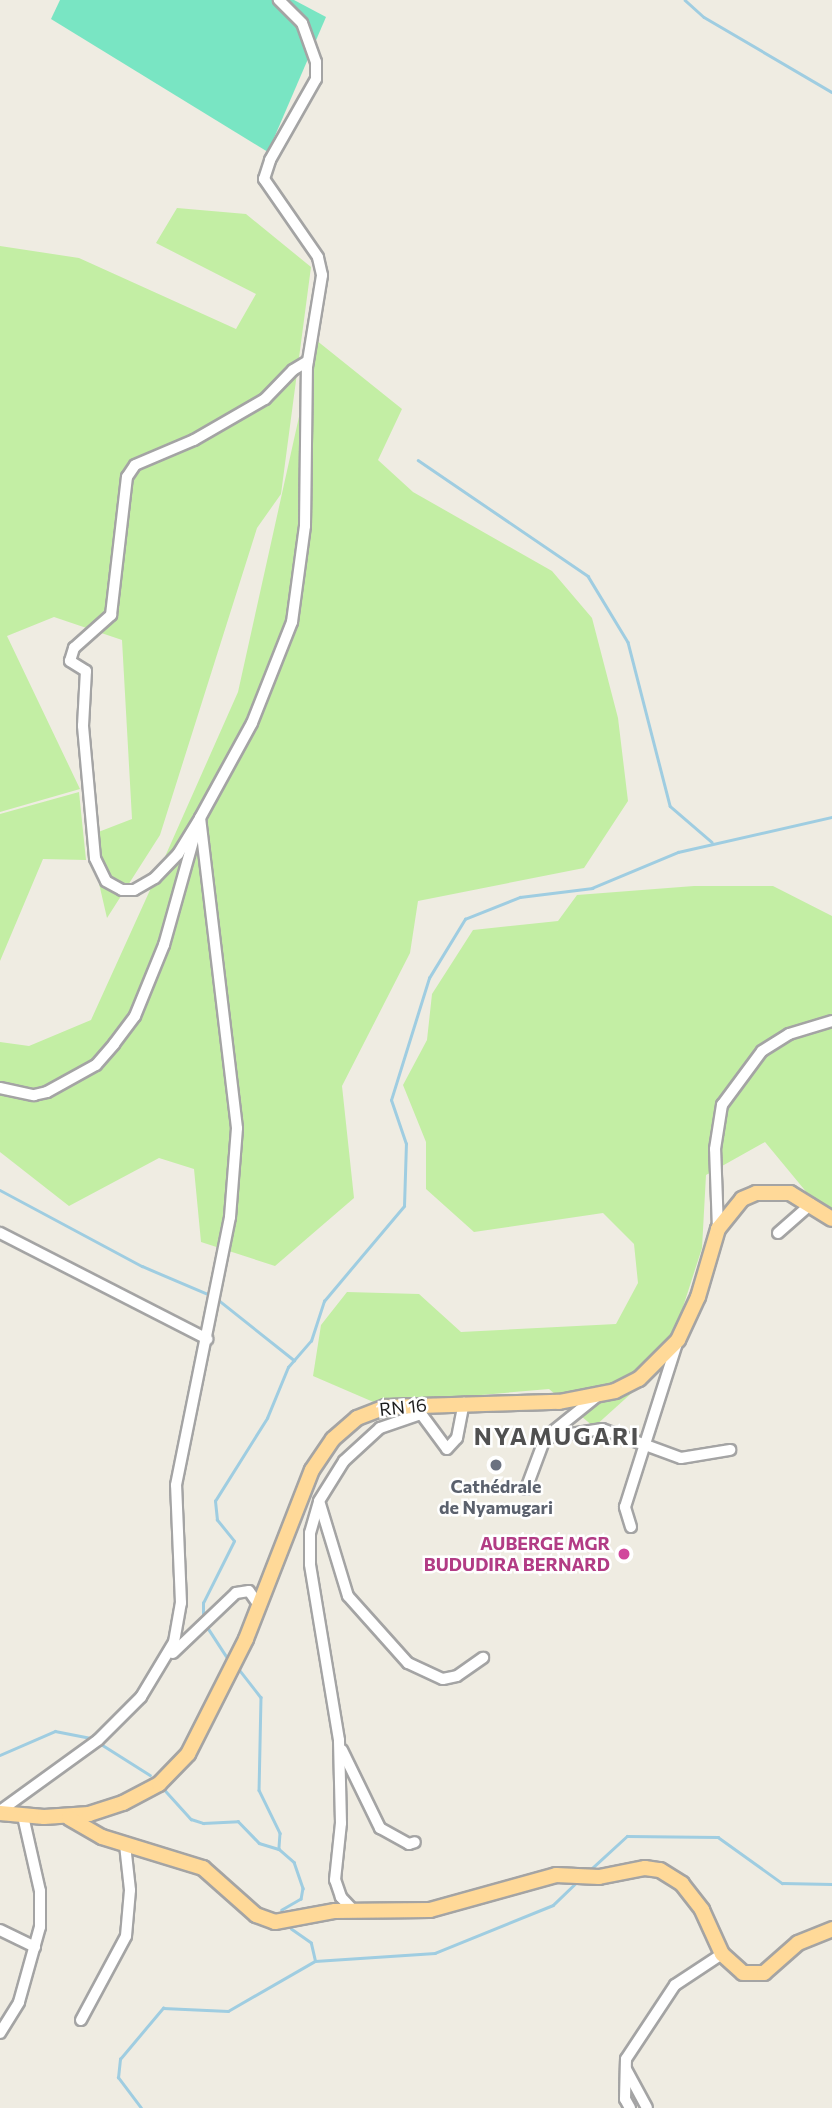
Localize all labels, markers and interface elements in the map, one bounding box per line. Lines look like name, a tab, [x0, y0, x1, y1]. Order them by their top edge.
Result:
street label: RN 16	[378, 1394, 428, 1420]
district label: NYAMUGARI	[475, 1422, 639, 1450]
marker: Cathédrale de Nyamugari	[488, 1457, 504, 1473]
place label: Cathédrale de Nyamugari	[439, 1476, 553, 1518]
place label: AUBERGE MGR BUDUDIRA BERNARD	[424, 1533, 610, 1576]
marker: AUBERGE MGR BUDUDIRA BERNARD	[616, 1546, 632, 1562]

